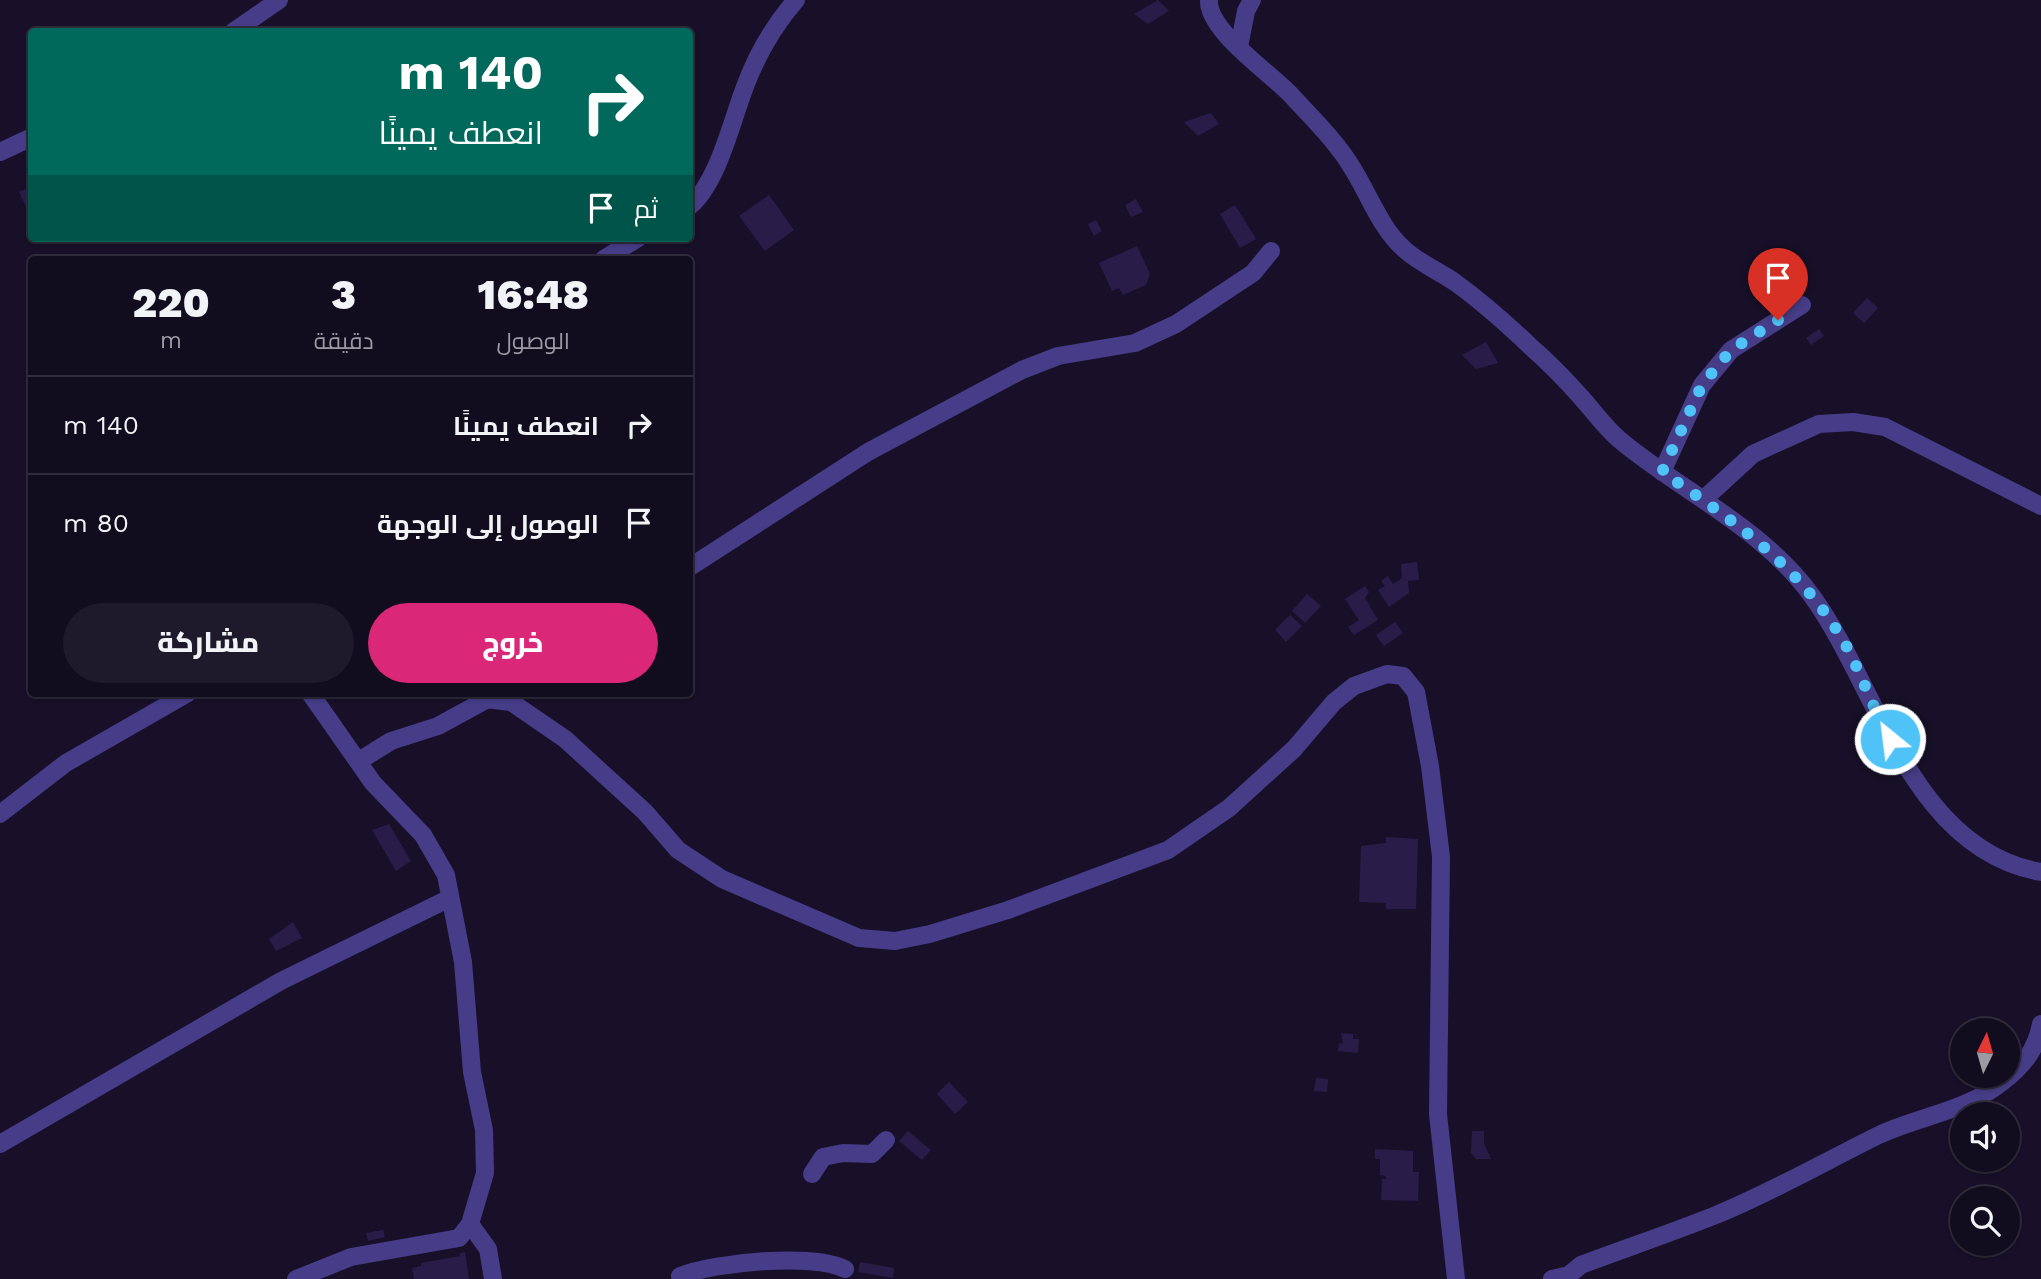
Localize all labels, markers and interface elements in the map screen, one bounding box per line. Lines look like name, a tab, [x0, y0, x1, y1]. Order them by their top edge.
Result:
text: 140 m	[399, 43, 543, 101]
icon: right	[567, 56, 658, 147]
text: انعطف يمينًا	[378, 114, 543, 152]
icon: arrive	[582, 189, 620, 227]
text: ثم	[634, 194, 658, 224]
pin	[1748, 248, 1808, 320]
icon: arrive	[1759, 259, 1797, 297]
text: 3	[331, 270, 356, 319]
text: 16:48	[477, 270, 589, 319]
text: 220	[132, 278, 210, 327]
text: m	[160, 327, 182, 354]
text: دقيقة	[314, 328, 374, 355]
text: الوصول	[497, 328, 570, 355]
icon: right	[620, 406, 658, 444]
text: 140 m	[63, 410, 139, 440]
text: انعطف يمينًا	[453, 411, 599, 441]
icon: arrive	[620, 504, 658, 542]
text: 80 m	[63, 508, 129, 538]
text: الوصول إلى الوجهة	[377, 509, 599, 539]
button: مشاركة	[63, 603, 354, 683]
button: خروج	[368, 603, 658, 683]
position arrow	[1853, 702, 1927, 776]
north arrow	[1950, 1018, 2020, 1088]
map controls	[1950, 1018, 2020, 1256]
button: sound	[1950, 1102, 2020, 1172]
button: search	[1950, 1186, 2020, 1256]

